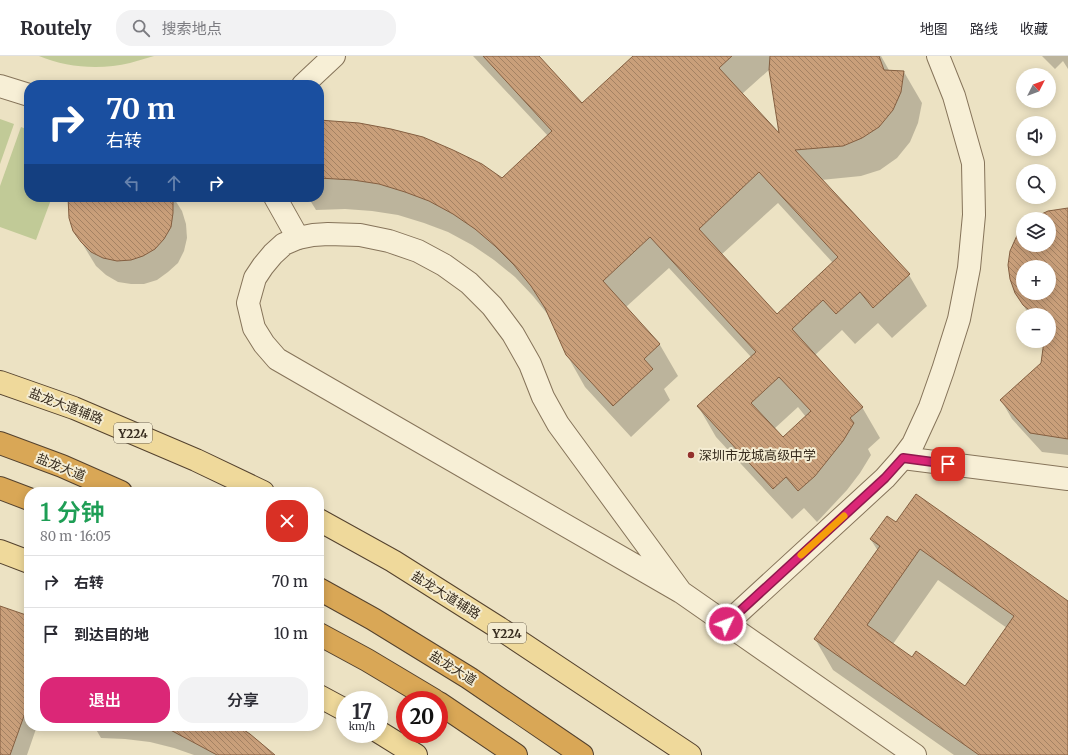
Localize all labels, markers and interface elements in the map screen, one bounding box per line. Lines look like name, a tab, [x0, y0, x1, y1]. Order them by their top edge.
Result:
search box	[116, 10, 396, 46]
text: Routely	[20, 16, 92, 40]
icon: search	[130, 17, 152, 39]
text: 搜索地点	[162, 19, 222, 38]
text: 地图	[920, 20, 948, 38]
text: 路线	[970, 20, 998, 38]
text: 收藏	[1020, 20, 1048, 38]
north arrow	[1016, 68, 1056, 108]
map controls	[1016, 68, 1056, 348]
text: 70 m	[106, 91, 175, 127]
icon: right	[40, 96, 92, 148]
button: sound	[1016, 116, 1056, 156]
text: 右转	[106, 129, 142, 152]
button: search	[1016, 164, 1056, 204]
icon: left	[121, 172, 143, 194]
icon: ahead	[163, 172, 185, 194]
icon: right	[205, 172, 227, 194]
button: layers	[1016, 212, 1056, 252]
button: +	[1016, 260, 1056, 300]
button: −	[1016, 308, 1056, 348]
street label: 盐龙大道辅路	[27, 384, 105, 428]
road number: Y224	[114, 423, 152, 443]
place label: 深圳市龙城高级中学	[699, 447, 816, 464]
pin	[931, 447, 965, 481]
street label: 盐龙大道	[34, 449, 88, 485]
marker: 深圳市龙城高级中学	[686, 450, 696, 460]
icon: arrive	[937, 453, 959, 475]
text: 1 分钟	[40, 497, 105, 528]
button: close	[266, 500, 308, 542]
text: 80 m · 16:05	[40, 528, 111, 545]
street label: 盐龙大道辅路	[408, 567, 484, 623]
icon: right	[40, 571, 62, 593]
text: 70 m	[272, 572, 308, 591]
text: 右转	[74, 573, 104, 592]
position arrow	[705, 603, 747, 645]
icon: arrive	[40, 623, 62, 645]
road number: Y224	[488, 623, 526, 643]
text: 10 m	[274, 624, 308, 643]
text: 到达目的地	[74, 625, 149, 644]
street label: 盐龙大道	[426, 647, 480, 689]
button: 退出	[40, 677, 170, 723]
button: 分享	[178, 677, 308, 723]
speed limit sign: 20	[396, 691, 448, 743]
text: 17	[352, 699, 372, 724]
text: km/h	[349, 720, 375, 733]

